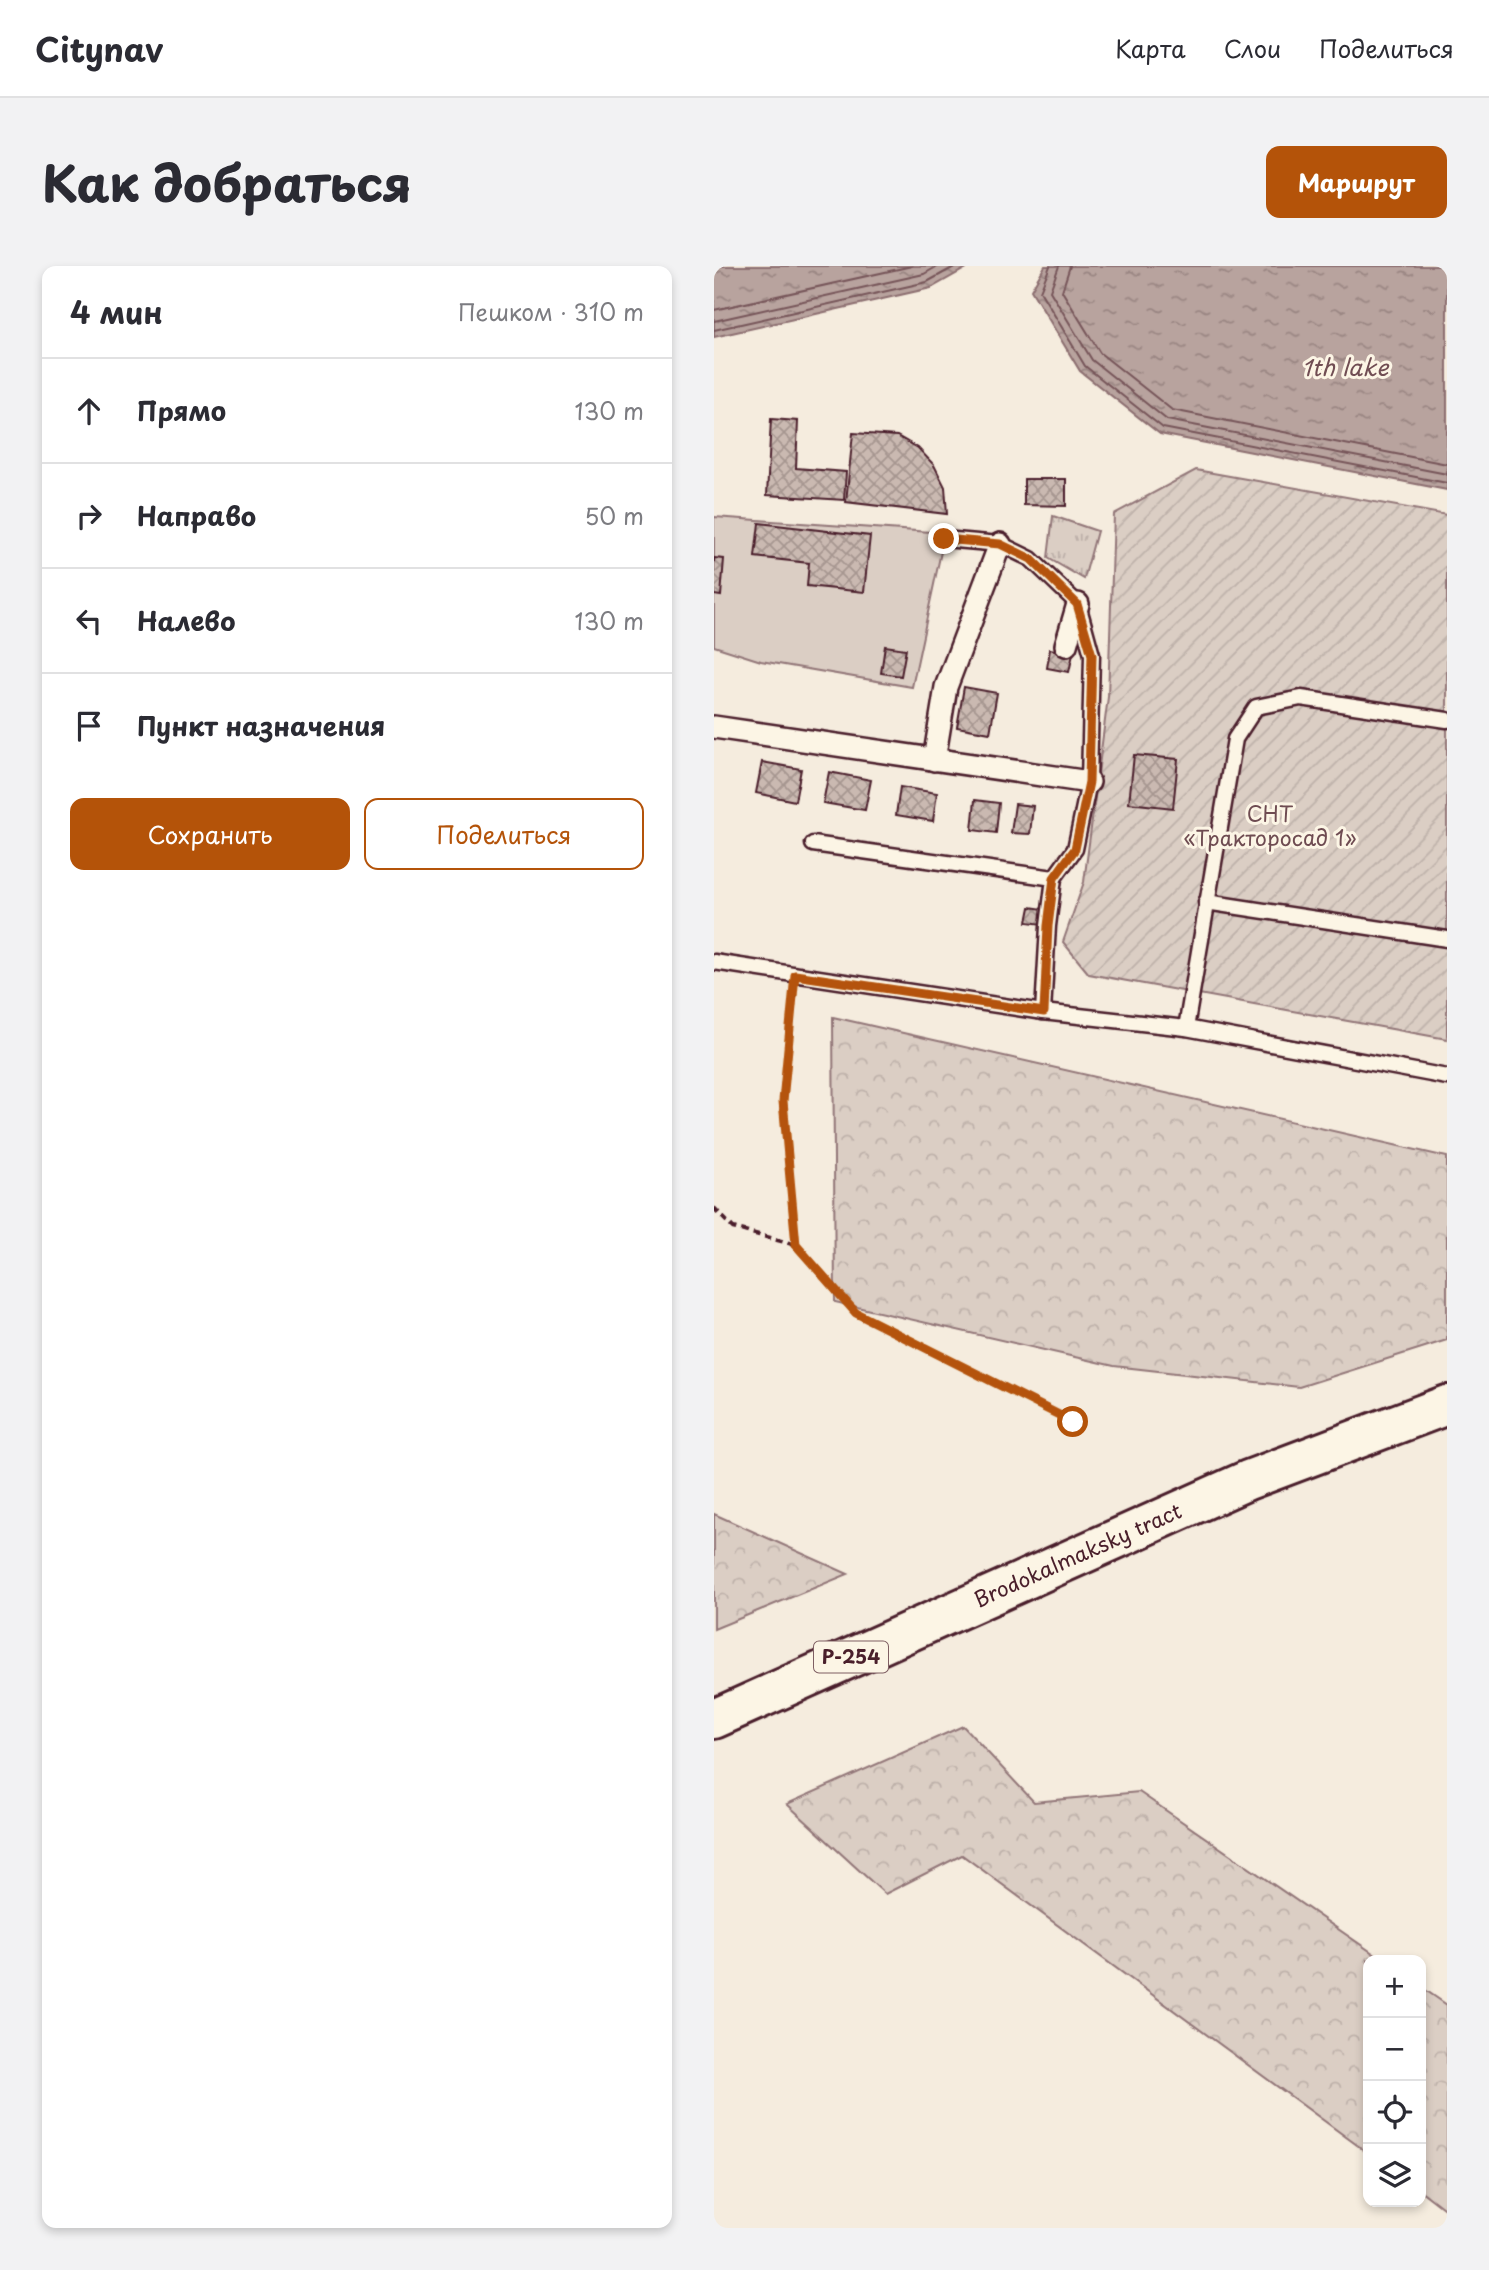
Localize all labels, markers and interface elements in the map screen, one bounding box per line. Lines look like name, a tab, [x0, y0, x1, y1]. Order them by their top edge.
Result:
text: Citynav	[35, 23, 163, 73]
text: Карта	[1115, 30, 1186, 66]
text: Слои	[1224, 30, 1281, 66]
text: Поделиться	[1319, 30, 1454, 66]
text: Как добраться	[42, 145, 412, 219]
button: Маршрут	[1266, 146, 1447, 218]
text: 4 мин	[70, 289, 163, 334]
text: Пешком · 310 m	[458, 294, 644, 329]
water label: 1th lake	[1302, 349, 1390, 384]
text: Прямо	[137, 391, 226, 430]
icon: ahead	[70, 392, 108, 430]
text: 130 m	[574, 393, 644, 428]
text: Направо	[137, 496, 256, 535]
icon: right	[70, 497, 108, 535]
text: 50 m	[584, 498, 644, 533]
route end	[928, 523, 959, 554]
text: Налево	[137, 601, 235, 640]
icon: left	[70, 602, 108, 640]
text: 130 m	[574, 603, 644, 638]
text: Пункт назначения	[137, 706, 385, 745]
icon: arrive	[70, 707, 108, 745]
park label: СНТ «Тракторосад 1»	[1184, 797, 1357, 853]
button: Сохранить	[70, 798, 350, 870]
button: Поделиться	[364, 798, 644, 870]
route start	[1057, 1406, 1088, 1437]
street label: Brodokalmaksky tract	[968, 1494, 1186, 1614]
road number: Р-254	[814, 1642, 888, 1672]
map controls	[1363, 1955, 1426, 2207]
button: +	[1363, 1955, 1426, 2018]
button: −	[1363, 2018, 1426, 2081]
button: locate	[1363, 2081, 1426, 2144]
button: layers	[1363, 2144, 1426, 2207]

